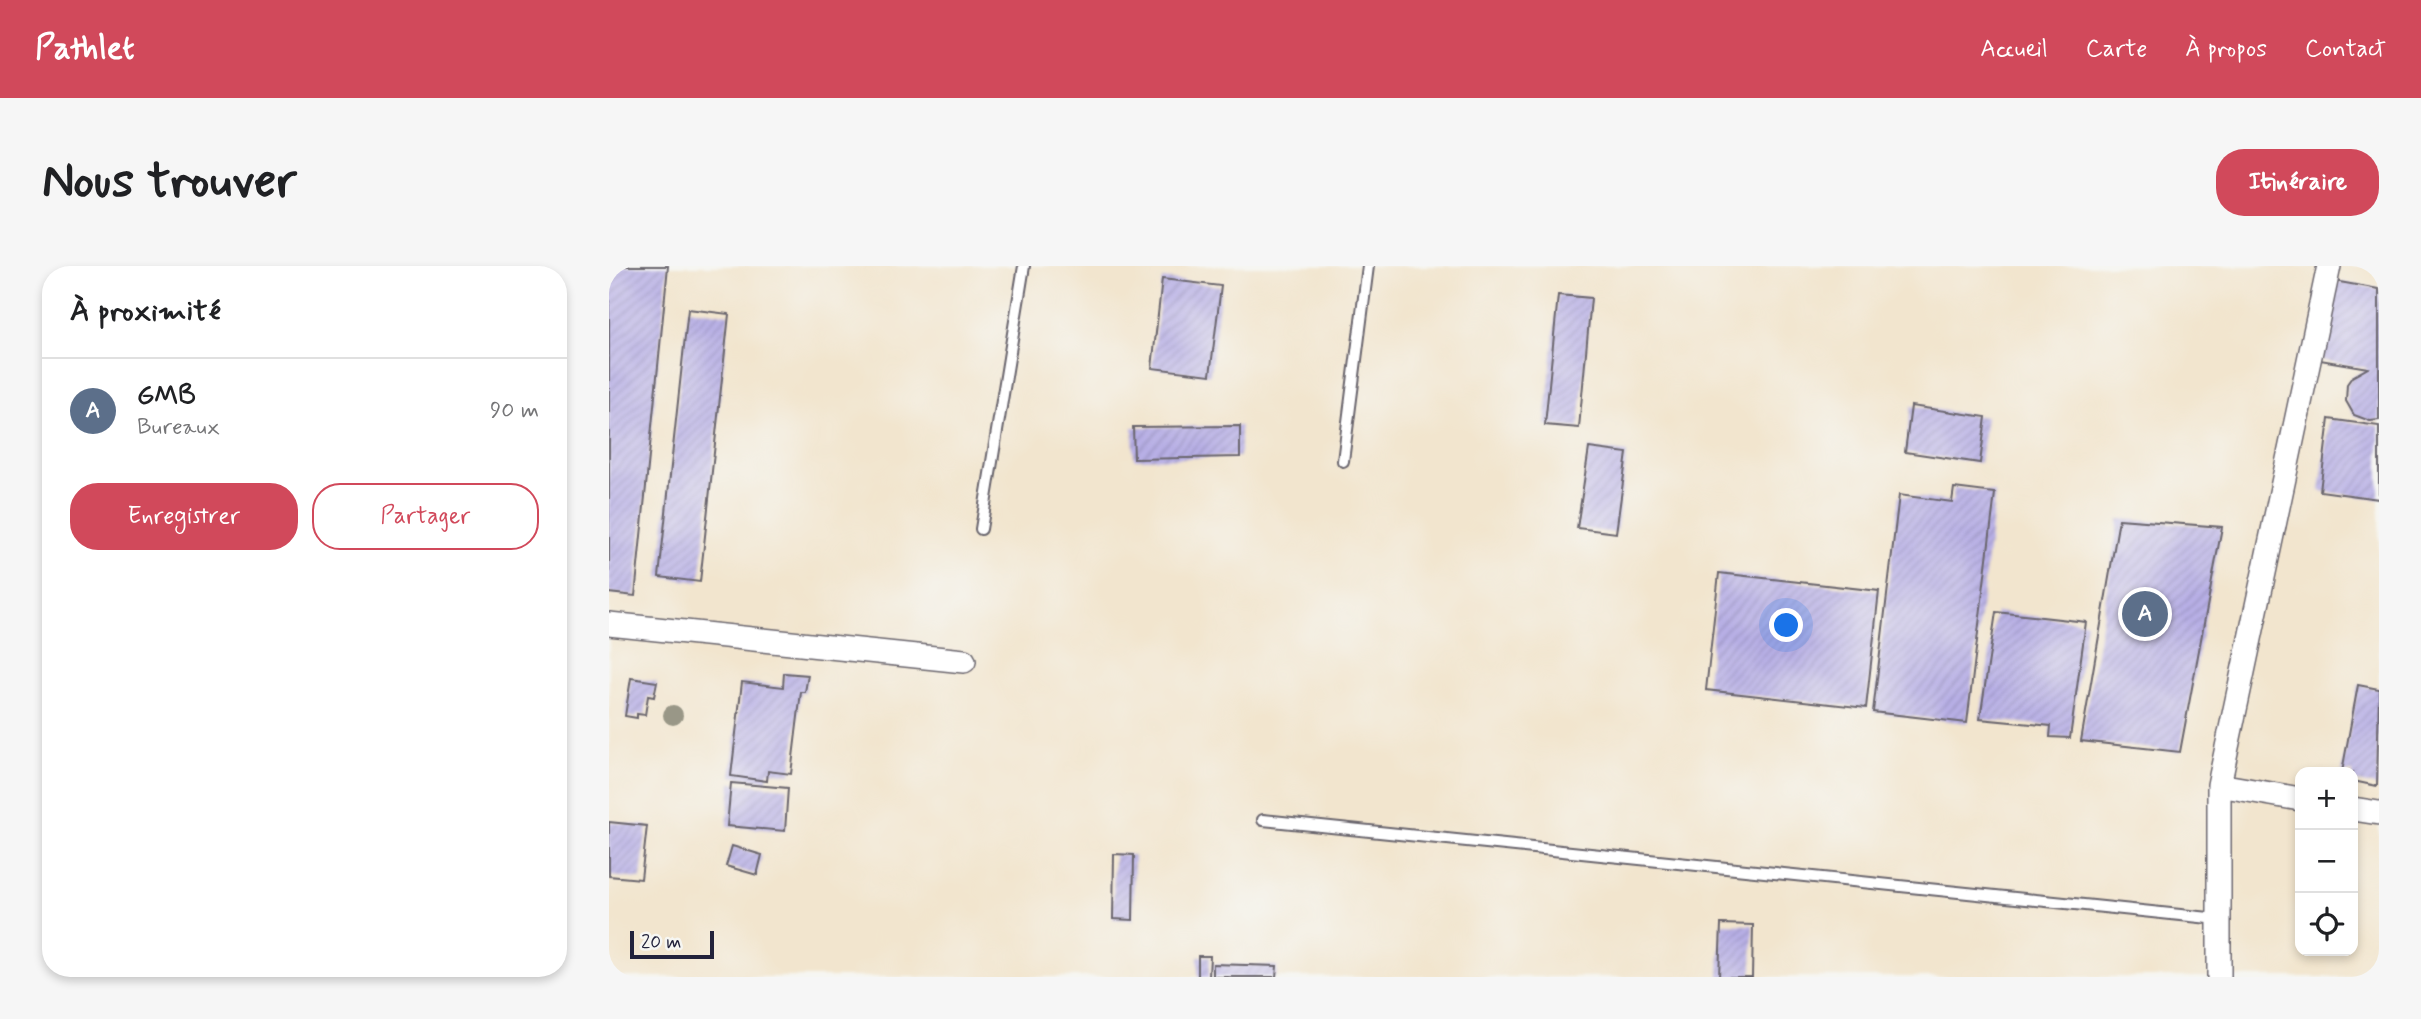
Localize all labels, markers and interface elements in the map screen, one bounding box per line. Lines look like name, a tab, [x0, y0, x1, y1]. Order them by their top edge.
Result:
text: Pathlet	[35, 27, 135, 71]
text: Accueil	[1980, 34, 2048, 65]
text: Carte	[2086, 34, 2147, 65]
text: À propos	[2185, 34, 2267, 65]
text: Contact	[2305, 34, 2386, 65]
button: Itinéraire	[2216, 149, 2379, 216]
text: Nous trouver	[42, 150, 297, 215]
text: À proximité	[70, 292, 221, 331]
text: GMB	[137, 379, 196, 413]
text: A	[85, 396, 101, 426]
text: 90 m	[490, 396, 539, 426]
text: Bureaux	[137, 413, 220, 443]
button: Enregistrer	[70, 483, 298, 550]
button: Partager	[312, 483, 539, 550]
pin: A	[2122, 588, 2168, 640]
your location	[1769, 608, 1803, 642]
map controls	[2295, 767, 2358, 956]
button: +	[2295, 767, 2358, 830]
button: −	[2295, 830, 2358, 893]
button: locate	[2295, 893, 2358, 956]
scale bar	[630, 928, 714, 960]
text: 20 m	[641, 930, 681, 955]

